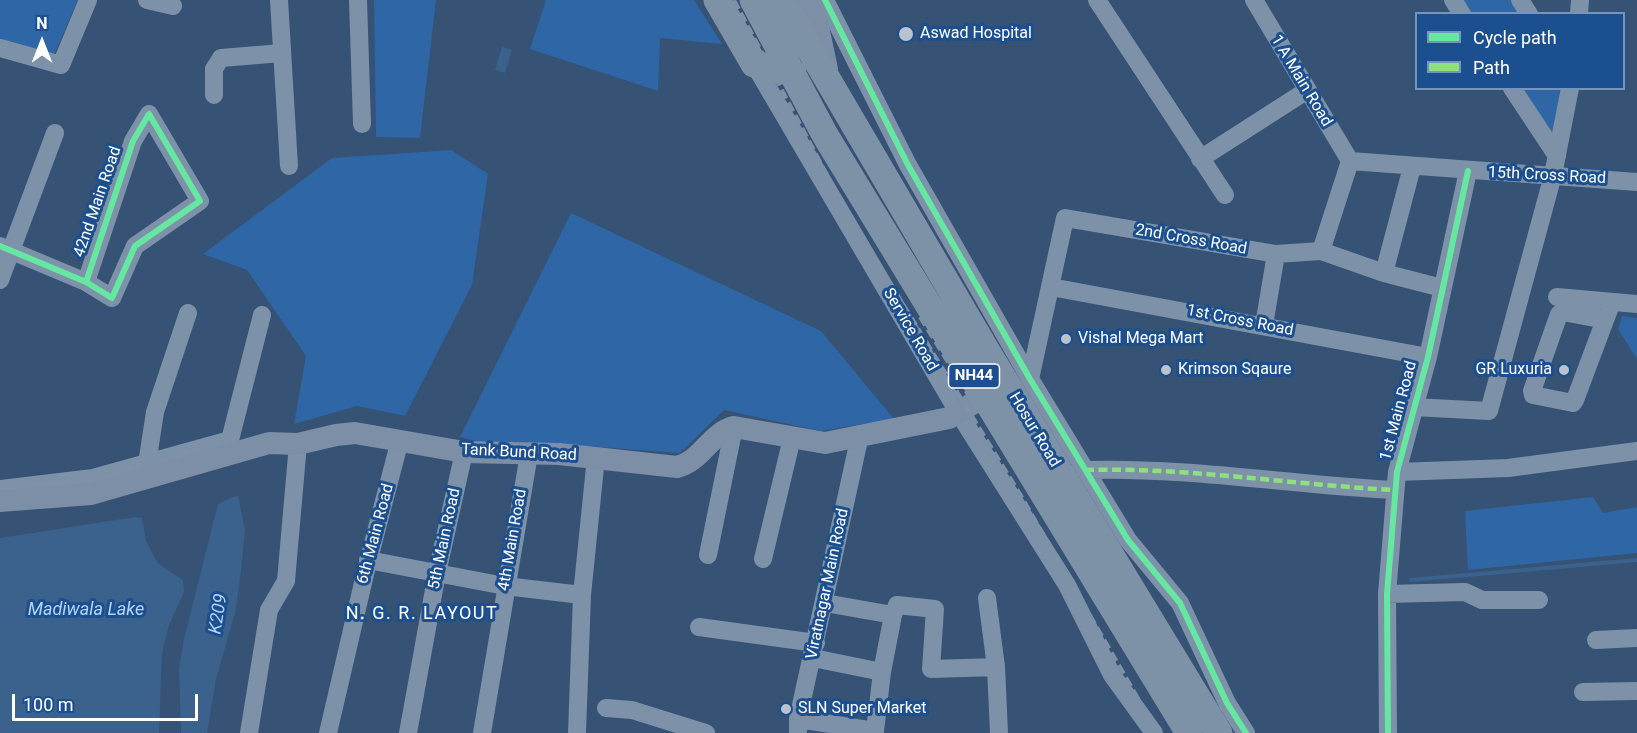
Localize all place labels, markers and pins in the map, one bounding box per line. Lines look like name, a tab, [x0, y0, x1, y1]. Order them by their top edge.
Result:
place label: Aswad Hospital	[920, 24, 1032, 44]
marker: Aswad Hospital	[897, 25, 915, 43]
place label: Vishal Mega Mart	[1078, 329, 1204, 349]
marker: Vishal Mega Mart	[1059, 332, 1073, 346]
place label: Krimson Sqaure	[1178, 360, 1291, 380]
place label: GR Luxuria	[1475, 360, 1552, 380]
marker: Krimson Sqaure	[1159, 363, 1173, 377]
marker: GR Luxuria	[1557, 363, 1571, 377]
place label: SLN Super Market	[798, 699, 926, 719]
marker: SLN Super Market	[779, 702, 793, 716]

